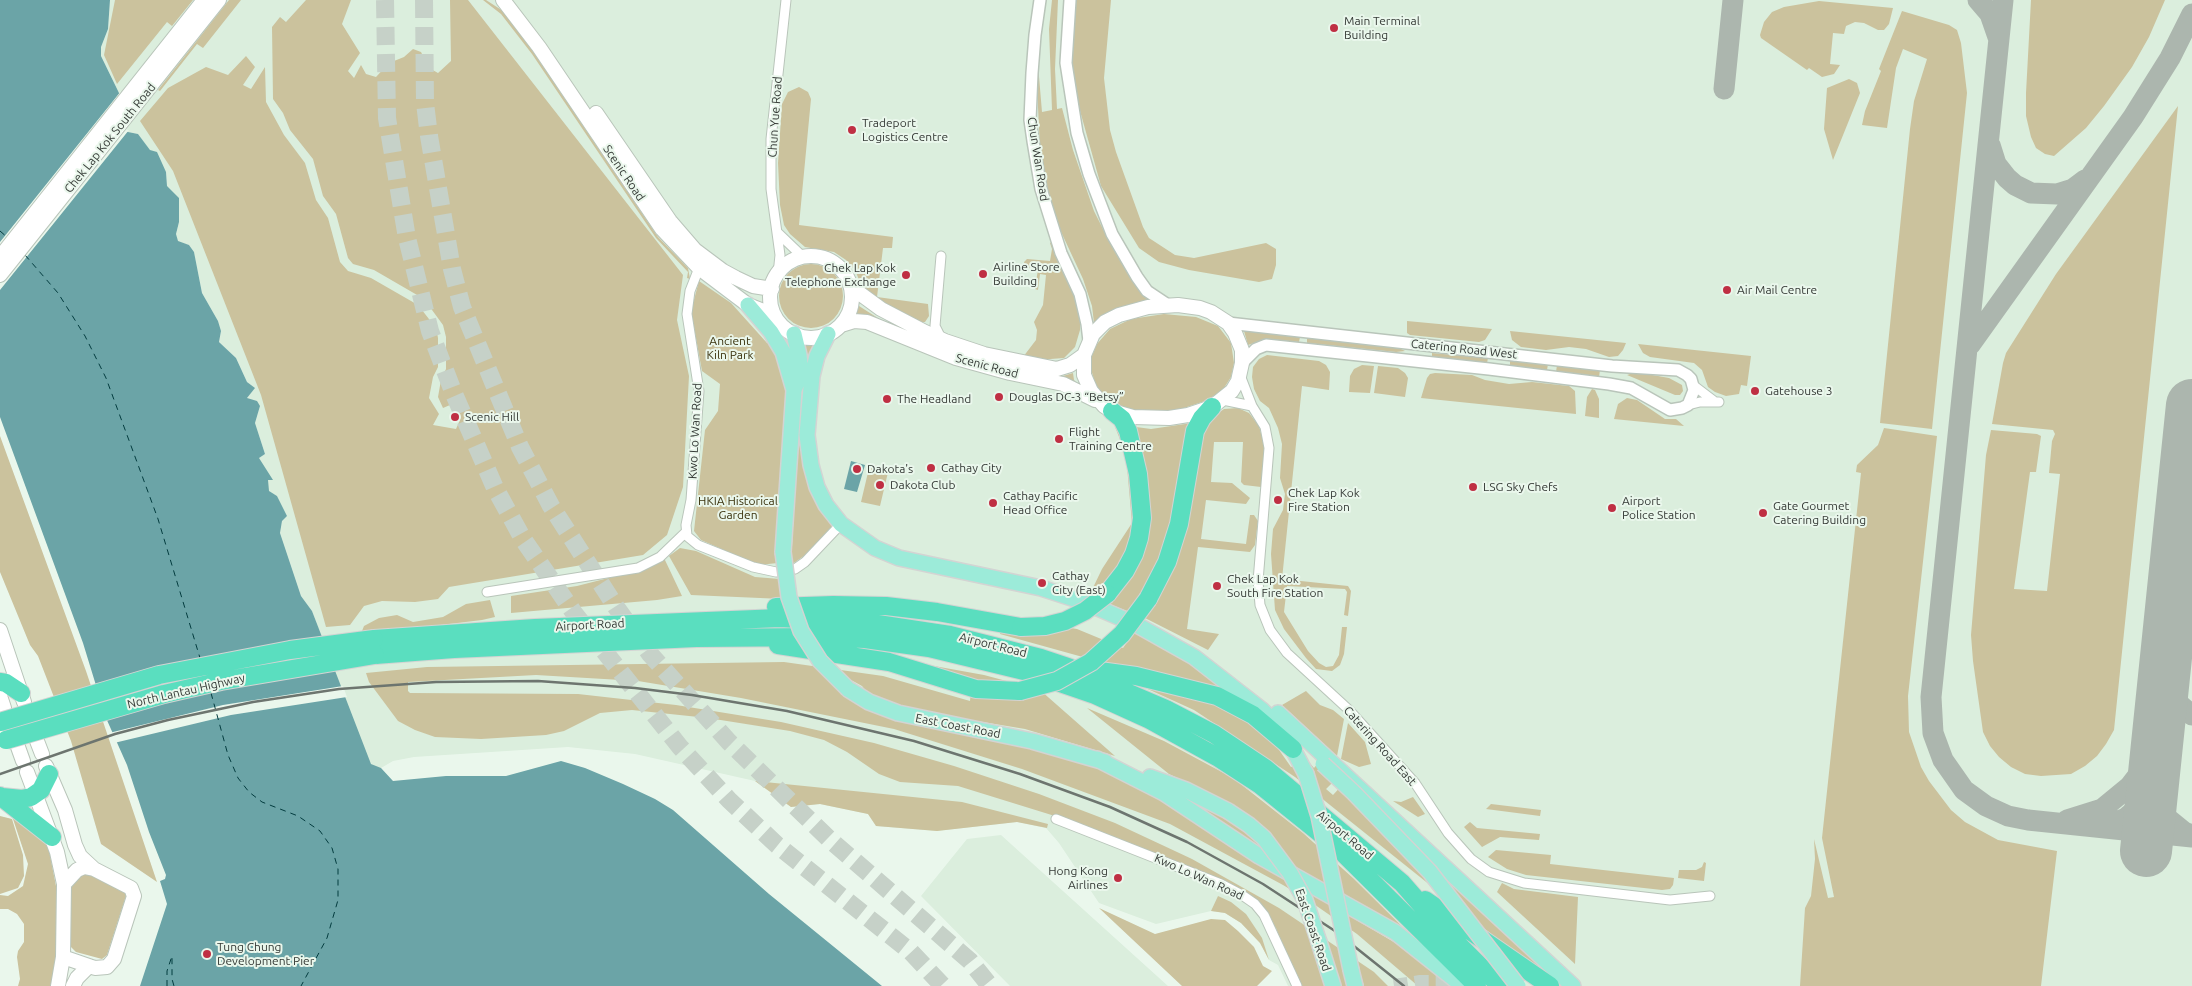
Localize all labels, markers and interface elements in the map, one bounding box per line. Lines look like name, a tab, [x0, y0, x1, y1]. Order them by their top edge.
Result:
place label: Main Terminal Building	[1344, 14, 1420, 42]
marker: Main Terminal Building	[1328, 22, 1340, 34]
street label: Chun Yue Road	[765, 76, 785, 158]
street label: Chek Lap Kok South Road	[61, 80, 159, 196]
place label: Tradeport Logistics Centre	[862, 116, 948, 144]
street label: Chun Wan Road	[1024, 116, 1052, 202]
marker: Tradeport Logistics Centre	[846, 124, 858, 136]
street label: Scenic Road	[600, 142, 648, 204]
place label: Airline Store Building	[993, 260, 1060, 288]
place label: Chek Lap Kok Telephone Exchange	[785, 261, 896, 289]
marker: Airline Store Building	[977, 268, 989, 280]
marker: Chek Lap Kok Telephone Exchange	[900, 269, 912, 281]
place label: Air Mail Centre	[1737, 283, 1817, 297]
marker: Air Mail Centre	[1721, 284, 1733, 296]
park label: Ancient Kiln Park	[706, 334, 754, 362]
street label: Catering Road West	[1410, 336, 1518, 362]
street label: Scenic Road	[954, 351, 1020, 381]
street label: Kwo Lo Wan Road	[685, 383, 705, 479]
place label: Gatehouse 3	[1765, 384, 1833, 398]
marker: Gatehouse 3	[1749, 385, 1761, 397]
place label: Douglas DC-3 “Betsy”	[1009, 390, 1124, 404]
marker: Douglas DC-3 “Betsy”	[993, 391, 1005, 403]
place label: The Headland	[897, 392, 971, 406]
marker: The Headland	[881, 393, 893, 405]
place label: Scenic Hill	[465, 410, 519, 424]
marker: Scenic Hill	[449, 411, 461, 423]
place label: Flight Training Centre	[1069, 425, 1152, 453]
marker: Flight Training Centre	[1053, 433, 1065, 445]
place label: Cathay City	[941, 461, 1002, 475]
place label: Dakota's	[867, 462, 913, 476]
marker: Cathay City	[925, 462, 937, 474]
marker: Dakota's	[851, 463, 863, 475]
place label: Dakota Club	[890, 478, 955, 492]
marker: Dakota Club	[874, 479, 886, 491]
place label: LSG Sky Chefs	[1483, 480, 1558, 494]
marker: LSG Sky Chefs	[1467, 481, 1479, 493]
place label: Chek Lap Kok Fire Station	[1288, 486, 1360, 514]
place label: Cathay Pacific Head Office	[1003, 489, 1078, 517]
park label: HKIA Historical Garden	[698, 494, 778, 522]
marker: Chek Lap Kok Fire Station	[1272, 494, 1284, 506]
place label: Airport Police Station	[1622, 494, 1696, 522]
marker: Cathay Pacific Head Office	[987, 497, 999, 509]
place label: Gate Gourmet Catering Building	[1773, 499, 1866, 527]
marker: Airport Police Station	[1606, 502, 1618, 514]
marker: Gate Gourmet Catering Building	[1757, 507, 1769, 519]
place label: Cathay City (East)	[1052, 569, 1106, 597]
place label: Chek Lap Kok South Fire Station	[1227, 572, 1323, 600]
marker: Cathay City (East)	[1036, 577, 1048, 589]
marker: Chek Lap Kok South Fire Station	[1211, 580, 1223, 592]
street label: Airport Road	[555, 616, 625, 634]
street label: Airport Road	[958, 630, 1028, 660]
street label: North Lantau Highway	[126, 670, 246, 712]
street label: Catering Road East	[1341, 703, 1419, 789]
street label: East Coast Road	[914, 711, 1002, 741]
street label: Airport Road	[1314, 807, 1376, 863]
street label: Kwo Lo Wan Road	[1152, 851, 1246, 903]
place label: Hong Kong Airlines	[1048, 864, 1108, 892]
marker: Hong Kong Airlines	[1112, 872, 1124, 884]
street label: East Coast Road	[1292, 887, 1334, 973]
place label: Tung Chung Development Pier	[217, 940, 314, 968]
marker: Tung Chung Development Pier	[201, 948, 213, 960]

